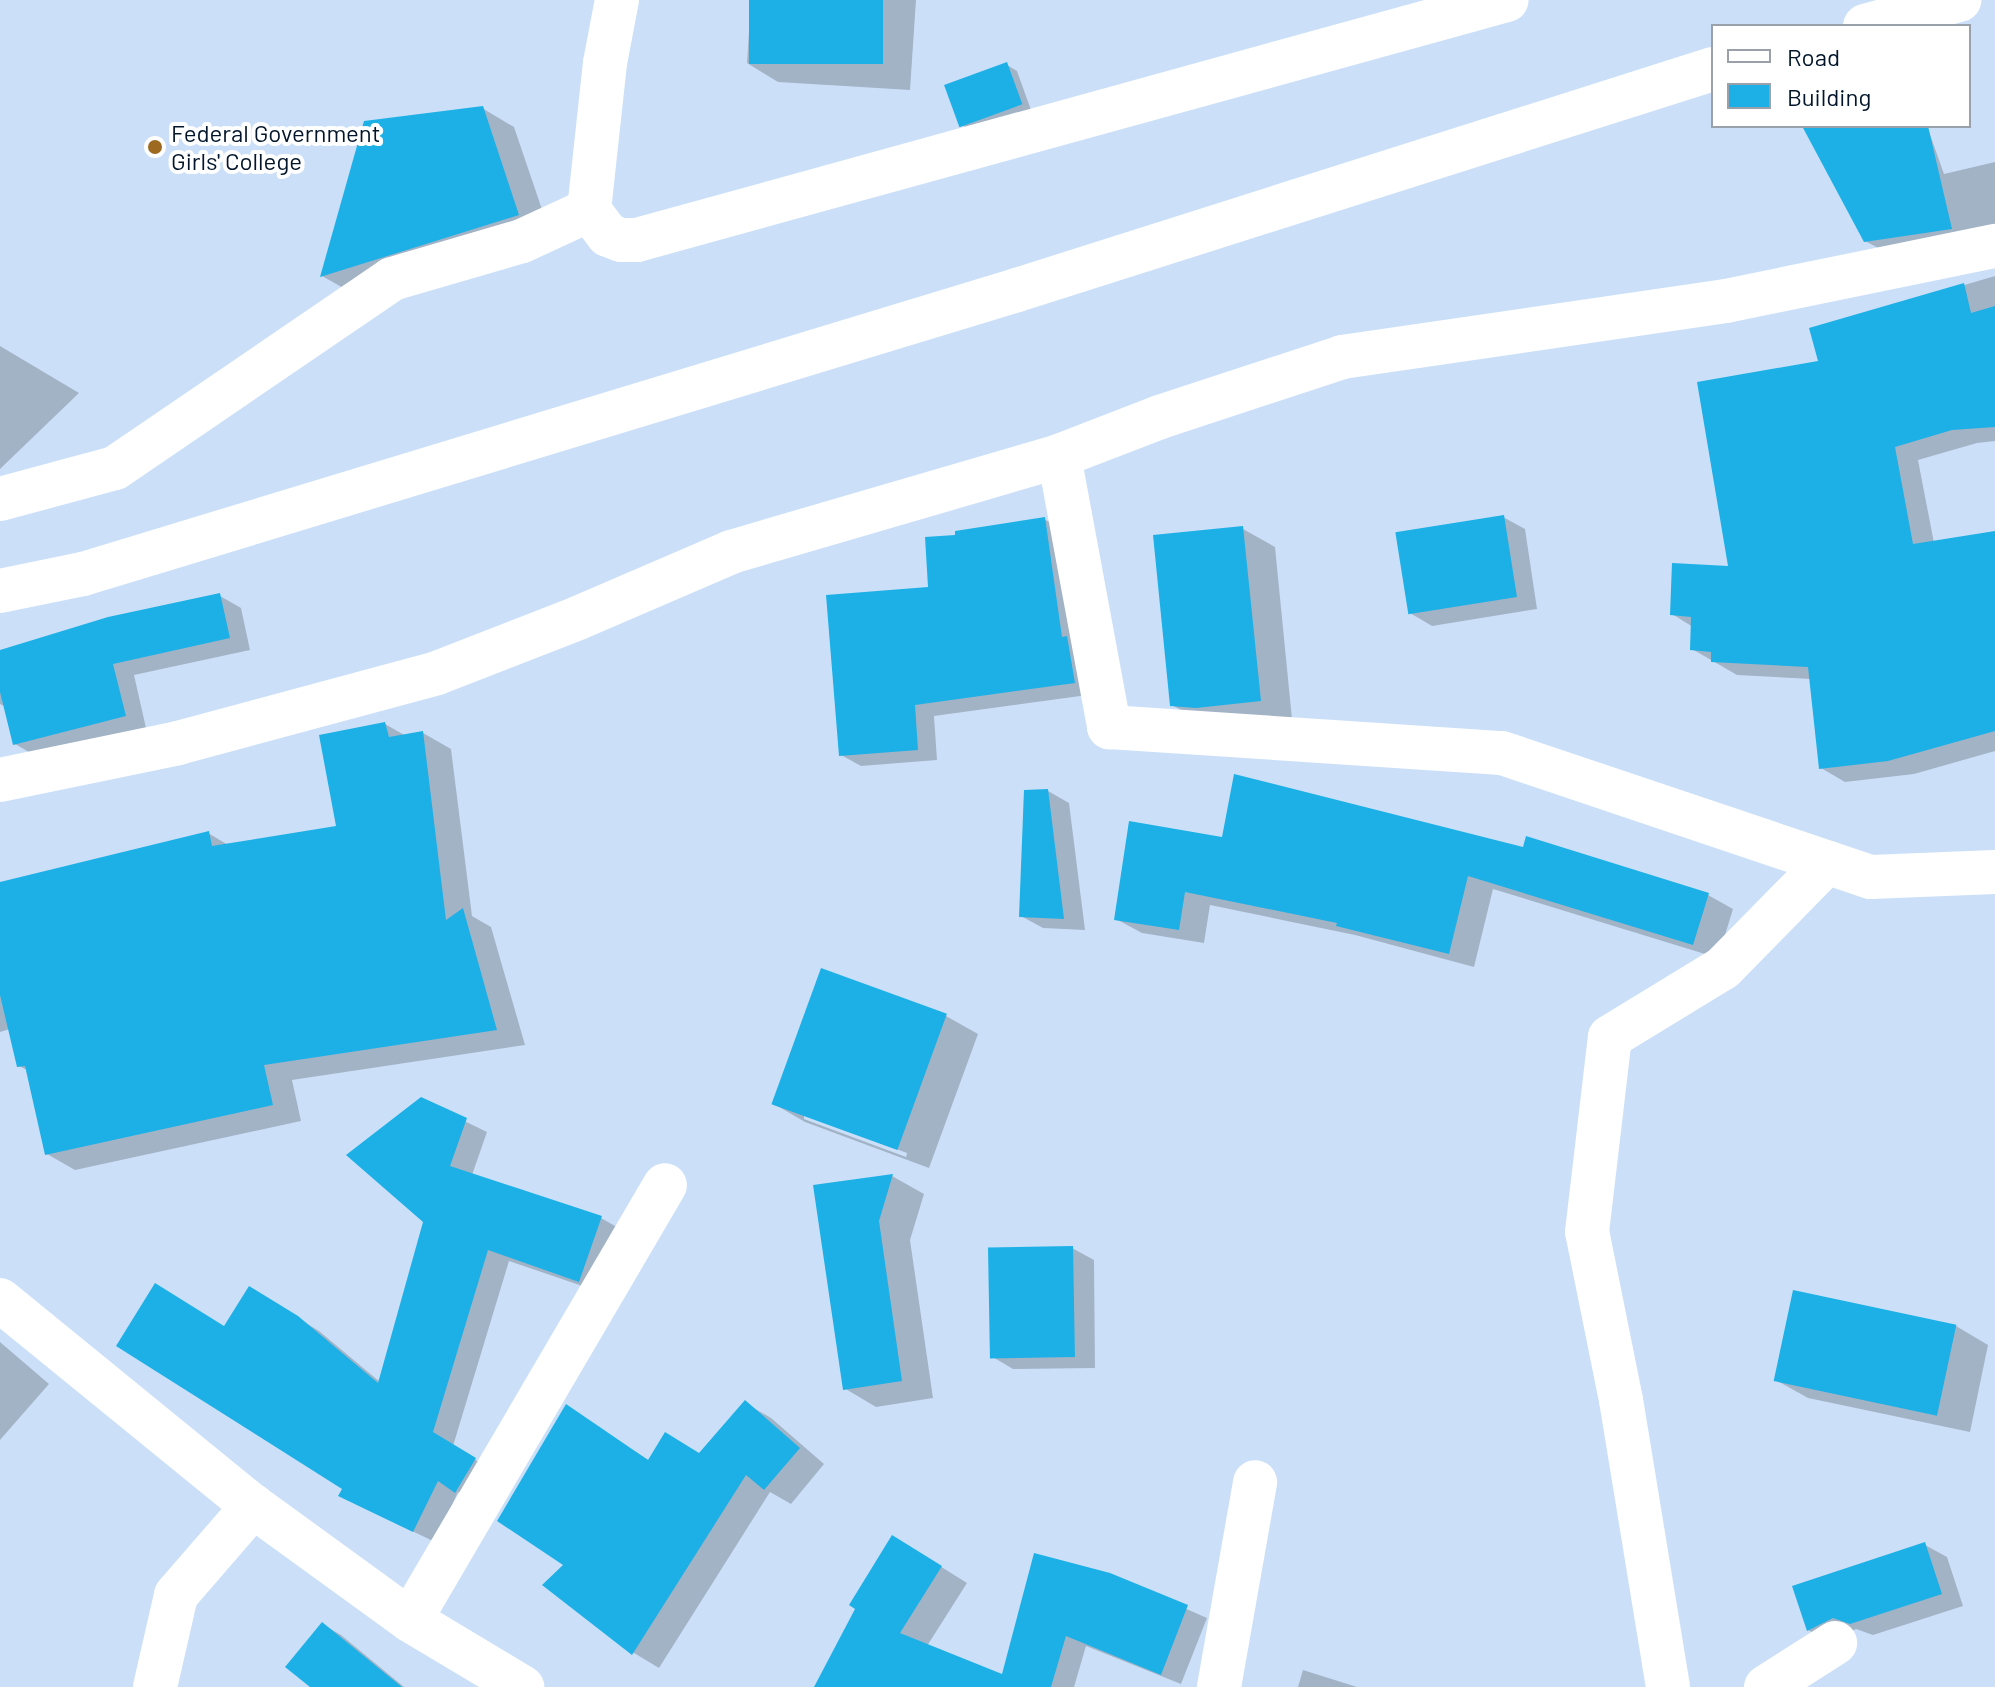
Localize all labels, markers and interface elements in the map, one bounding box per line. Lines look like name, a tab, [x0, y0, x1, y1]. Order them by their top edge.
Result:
legend	[1711, 24, 1971, 128]
text: Road	[1787, 42, 1840, 71]
text: Building	[1787, 82, 1871, 111]
place label: Federal Government Girls' College	[171, 119, 381, 175]
marker: Federal Government Girls' College	[146, 138, 164, 156]

